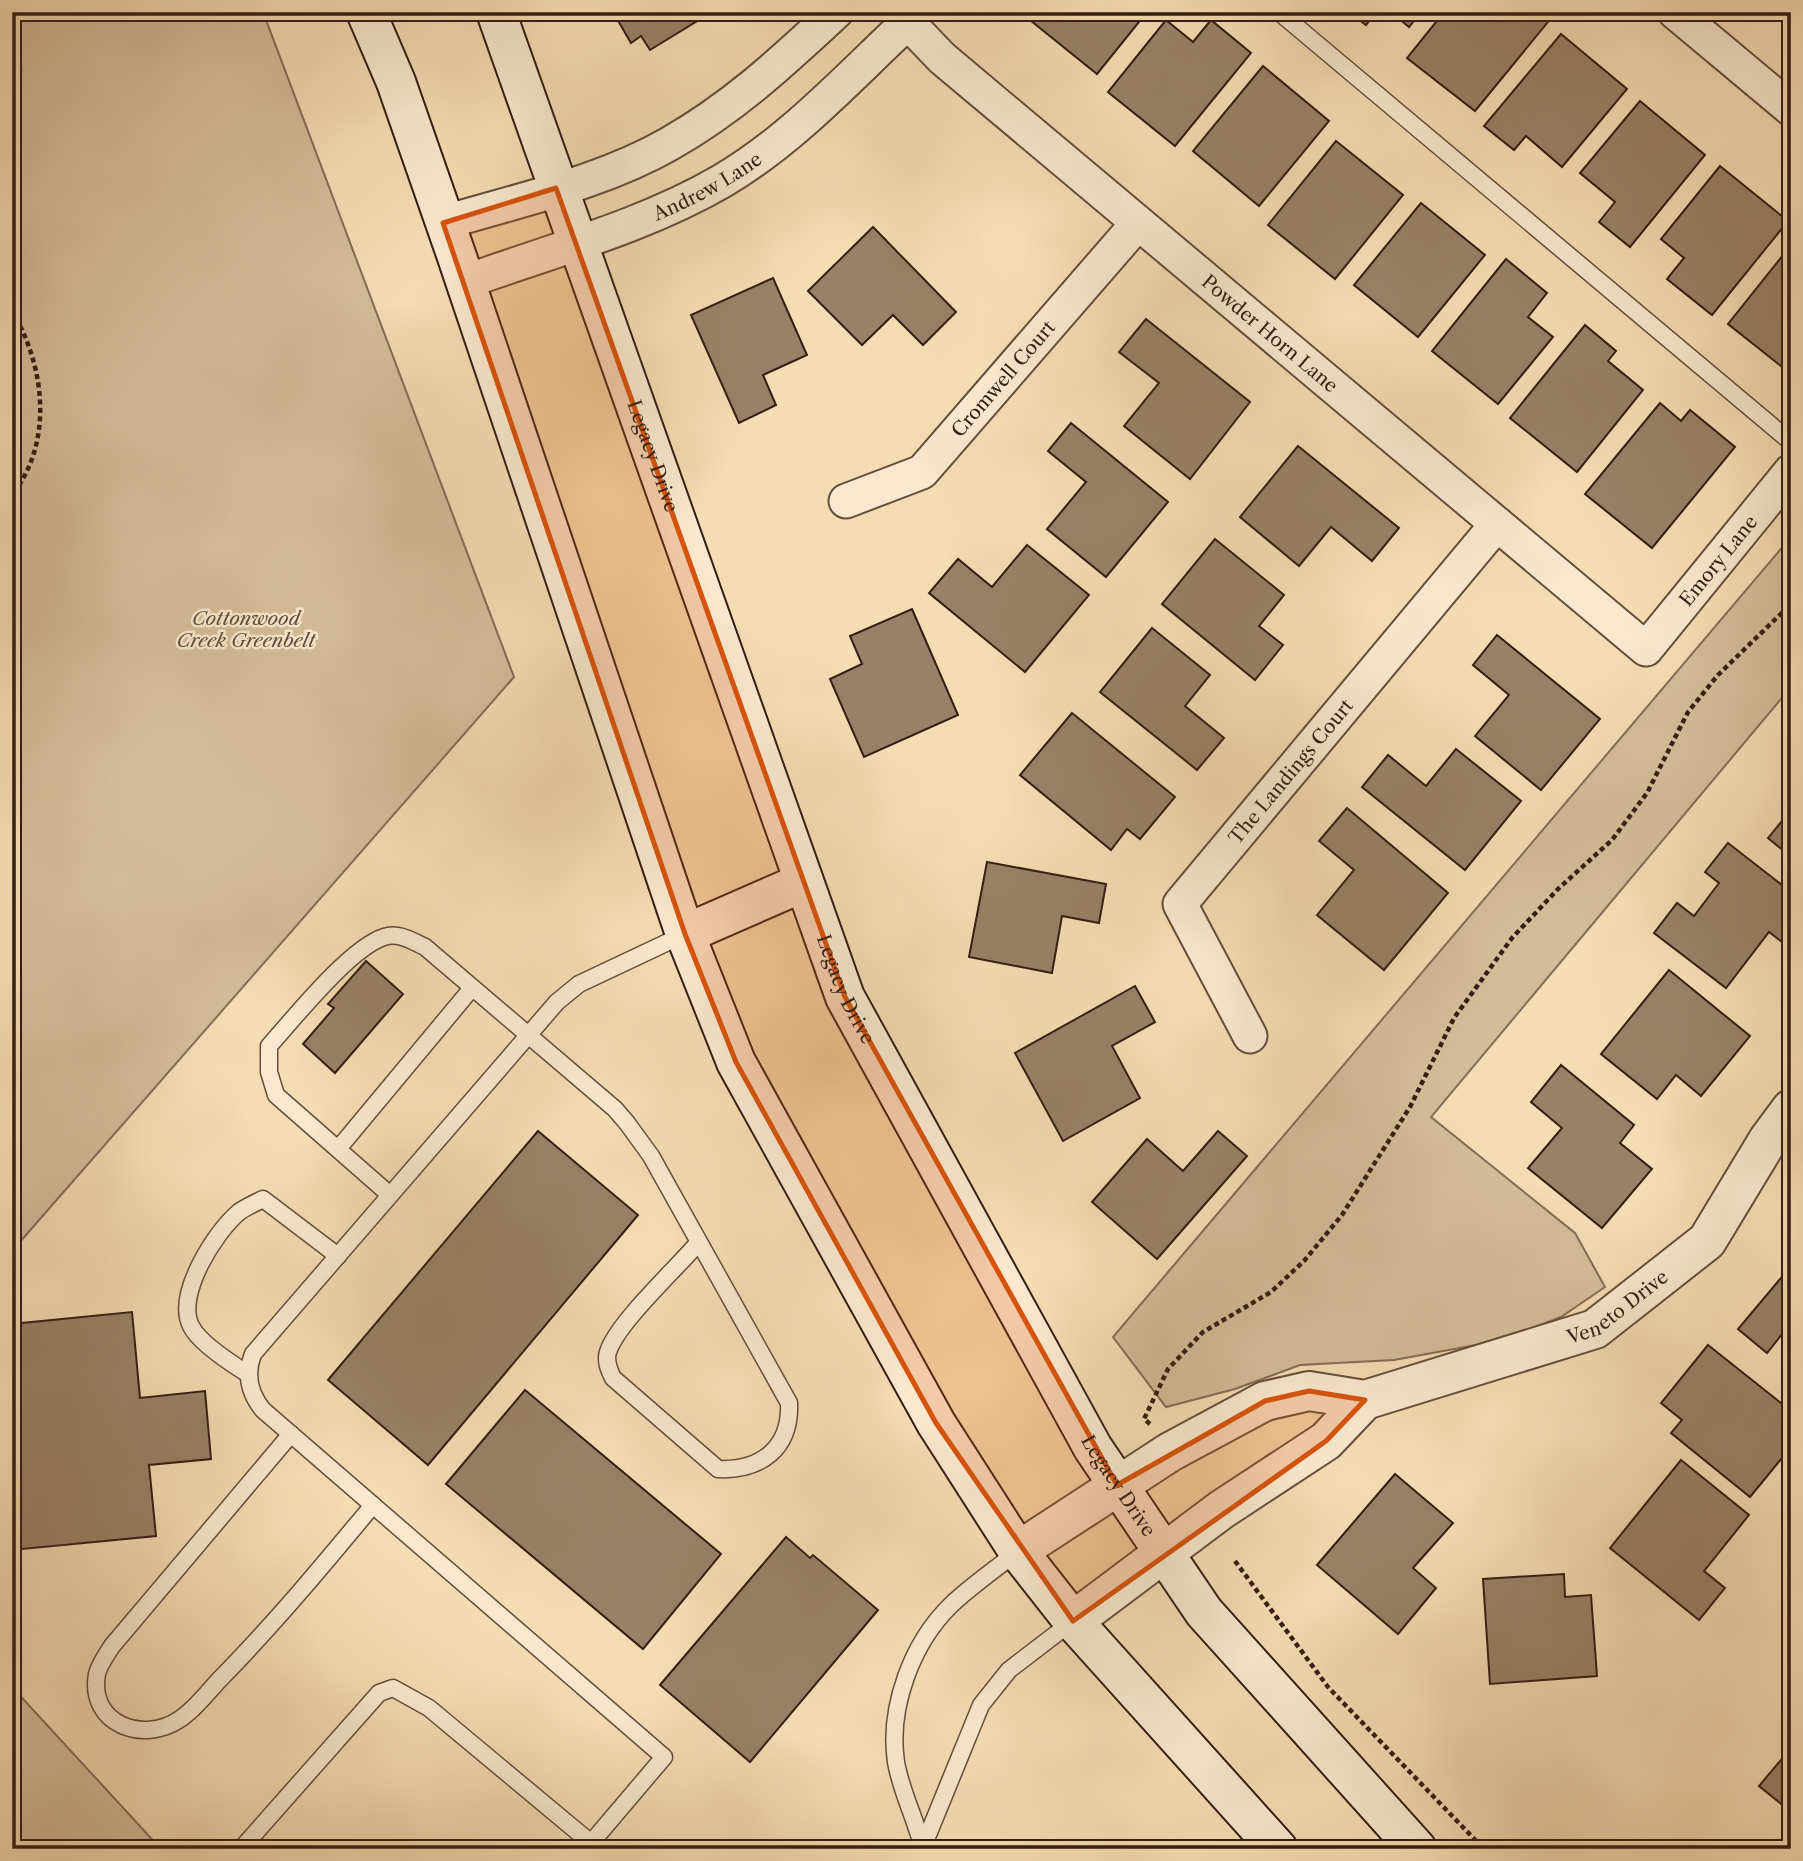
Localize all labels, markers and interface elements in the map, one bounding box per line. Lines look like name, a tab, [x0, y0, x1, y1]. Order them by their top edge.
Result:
street label: Andrew Lane	[649, 147, 766, 226]
street label: Powder Horn Lane	[1197, 270, 1343, 398]
street label: Cromwell Court	[947, 316, 1060, 442]
street label: Legacy Drive	[622, 397, 683, 515]
street label: Emory Lane	[1675, 511, 1762, 611]
park label: Cottonwood Creek Greenbelt	[177, 607, 317, 652]
street label: The Landings Court	[1224, 694, 1358, 849]
street label: Legacy Drive	[812, 931, 880, 1048]
street label: Veneto Drive	[1563, 1265, 1673, 1349]
street label: Legacy Drive	[1076, 1431, 1160, 1541]

